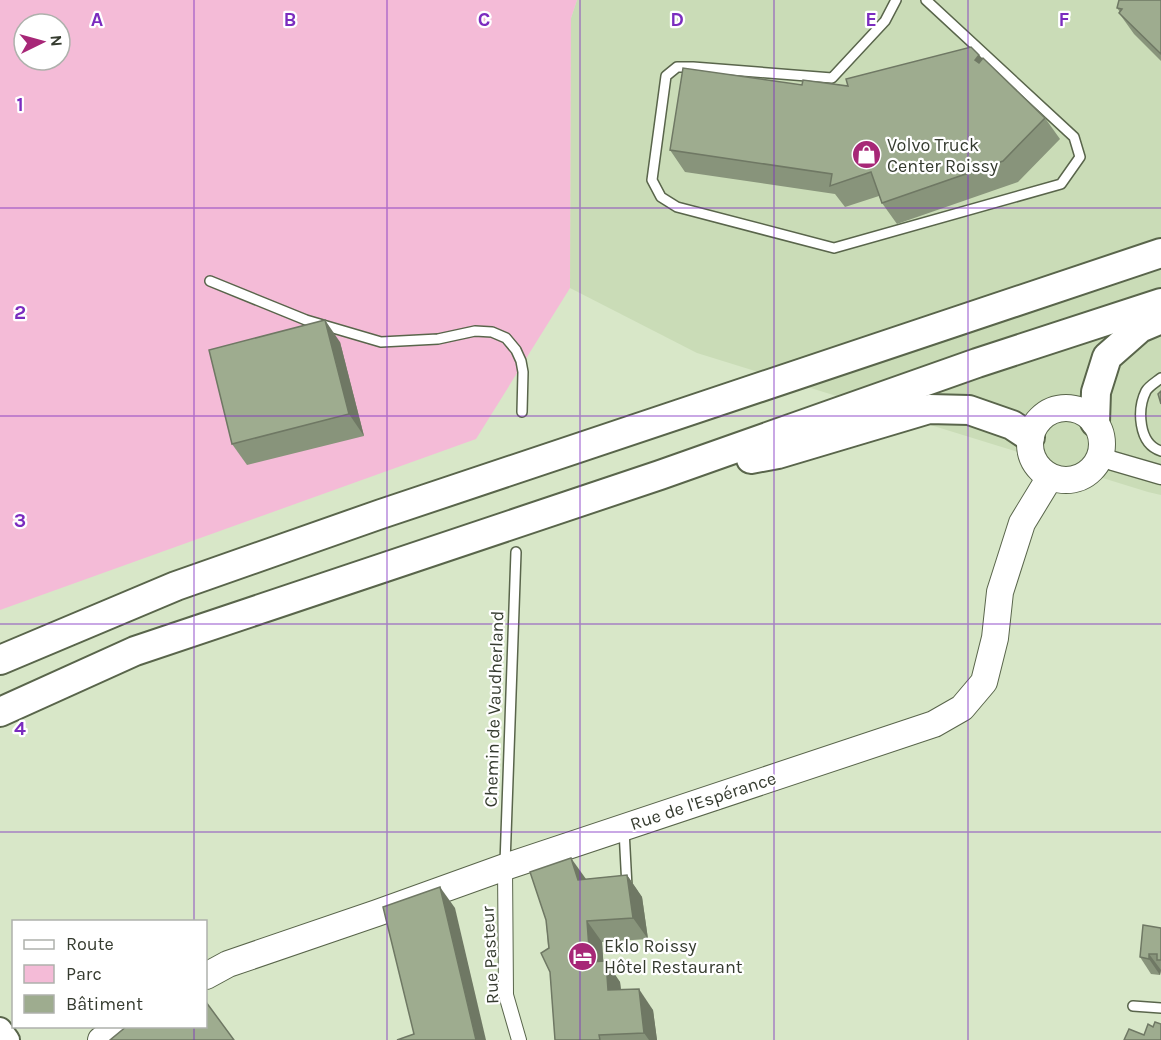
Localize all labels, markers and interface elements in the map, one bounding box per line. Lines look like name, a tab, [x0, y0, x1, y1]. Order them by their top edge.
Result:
text: A	[91, 8, 104, 31]
text: B	[284, 8, 296, 31]
text: C	[478, 8, 490, 31]
text: D	[670, 8, 684, 31]
text: E	[865, 8, 877, 31]
text: F	[1059, 8, 1070, 31]
north arrow	[12, 12, 72, 72]
text: N	[46, 34, 66, 47]
text: 1	[16, 93, 24, 116]
place label: Volvo Truck Center Roissy	[887, 134, 999, 177]
shop icon: Volvo Truck Center Roissy	[850, 139, 882, 171]
text: 2	[14, 301, 26, 324]
text: 3	[14, 509, 26, 532]
street label: Chemin de Vaudherland	[480, 610, 508, 808]
text: 4	[14, 717, 26, 740]
street label: Rue de l'Espérance	[627, 767, 779, 835]
street label: Rue Pasteur	[476, 905, 504, 1005]
legend	[12, 920, 207, 1028]
text: Route	[66, 933, 114, 955]
place label: Eklo Roissy Hôtel Restaurant	[604, 935, 743, 978]
hotel icon: Eklo Roissy Hôtel Restaurant	[567, 940, 599, 972]
text: Parc	[66, 963, 102, 985]
text: Bâtiment	[66, 993, 143, 1015]

